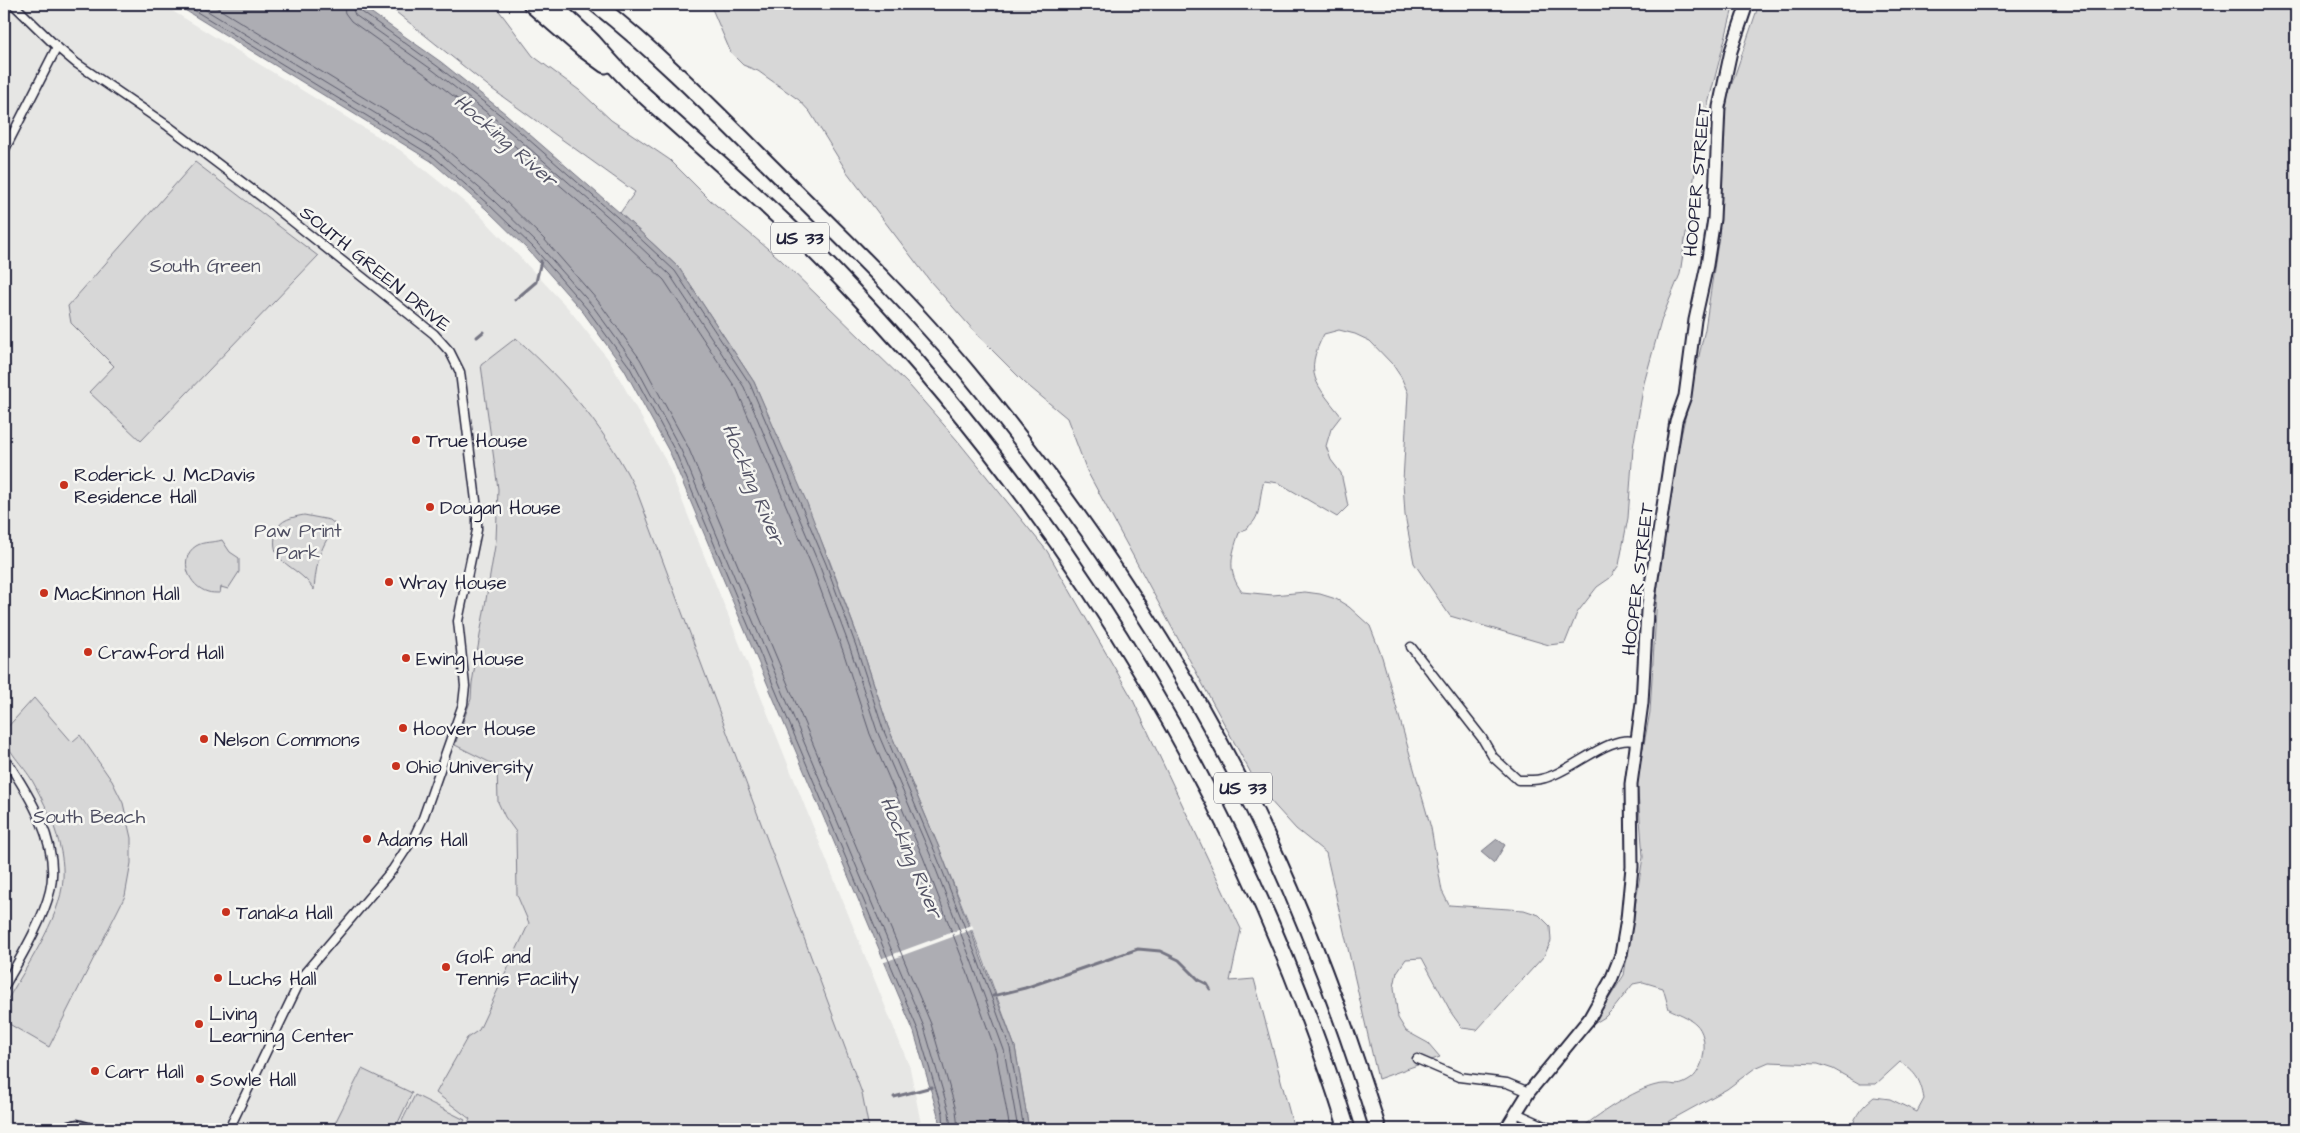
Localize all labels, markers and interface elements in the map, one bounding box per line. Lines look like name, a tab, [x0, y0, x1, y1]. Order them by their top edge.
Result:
water label: Hocking River	[447, 88, 565, 196]
street label: HOOPER STREET	[1677, 102, 1718, 258]
street label: SOUTH GREEN DRIVE	[294, 200, 456, 339]
road number: US 33	[771, 222, 829, 254]
park label: South Green	[150, 253, 260, 280]
water label: Hocking River	[714, 419, 792, 552]
place label: True House	[426, 428, 528, 455]
marker: True House	[410, 434, 422, 446]
place label: Roderick J. McDavis Residence Hall	[74, 462, 255, 511]
marker: Roderick J. McDavis Residence Hall	[58, 479, 70, 491]
place label: Dougan House	[440, 495, 561, 523]
marker: Dougan House	[424, 501, 436, 513]
street label: HOOPER STREET	[1616, 501, 1661, 657]
park label: Paw Print Park	[254, 518, 342, 567]
place label: Wray House	[399, 570, 507, 598]
marker: Wray House	[383, 576, 395, 588]
place label: MacKinnon Hall	[54, 581, 180, 608]
marker: MacKinnon Hall	[38, 587, 50, 599]
place label: Crawford Hall	[98, 640, 224, 667]
marker: Crawford Hall	[82, 646, 94, 658]
place label: Ewing House	[416, 646, 524, 674]
marker: Ewing House	[400, 652, 412, 664]
place label: Hoover House	[413, 716, 536, 743]
marker: Hoover House	[397, 722, 409, 734]
place label: Nelson Commons	[214, 727, 360, 754]
marker: Nelson Commons	[198, 733, 210, 745]
place label: Ohio University	[406, 754, 534, 782]
marker: Ohio University	[390, 760, 402, 772]
road number: US 33	[1214, 772, 1272, 804]
water label: Hocking River	[872, 792, 950, 925]
park label: South Beach	[33, 804, 146, 831]
place label: Adams Hall	[377, 827, 468, 854]
marker: Adams Hall	[361, 833, 373, 845]
place label: Tanaka Hall	[236, 900, 333, 927]
marker: Tanaka Hall	[220, 906, 232, 918]
place label: Golf and Tennis Facility	[456, 944, 579, 994]
marker: Golf and Tennis Facility	[440, 961, 452, 973]
place label: Luchs Hall	[228, 966, 317, 993]
marker: Luchs Hall	[212, 972, 224, 984]
place label: Living Learning Center	[209, 1001, 354, 1051]
marker: Living Learning Center	[193, 1018, 205, 1030]
place label: Carr Hall	[105, 1059, 184, 1086]
marker: Carr Hall	[89, 1065, 101, 1077]
place label: Sowle Hall	[210, 1067, 296, 1094]
marker: Sowle Hall	[194, 1073, 206, 1085]

